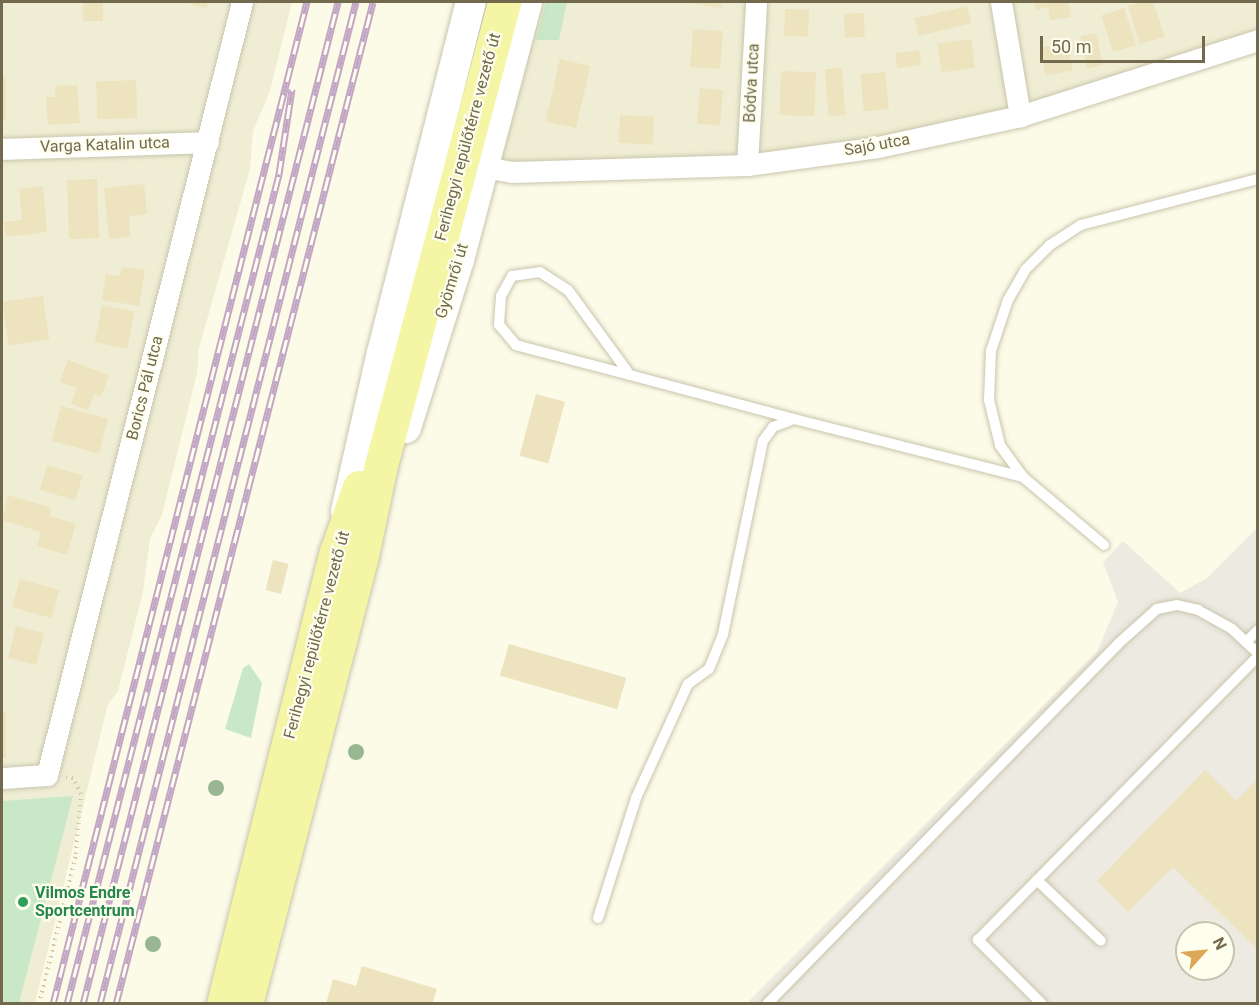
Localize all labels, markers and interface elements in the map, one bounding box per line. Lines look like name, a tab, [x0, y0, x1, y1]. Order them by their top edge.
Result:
scale bar	[1043, 24, 1208, 62]
street label: Ferihegyi repülőtérre vezető út	[431, 31, 505, 243]
text: 50 m	[1051, 36, 1091, 57]
street label: Bódva utca	[740, 43, 764, 123]
street label: Sajó utca	[843, 130, 911, 160]
street label: Varga Katalin utca	[40, 133, 170, 157]
street label: Gyömrői út	[431, 241, 473, 321]
street label: Borics Pál utca	[123, 334, 167, 442]
street label: Ferihegyi repülőtérre vezető út	[280, 529, 354, 741]
place label: Vilmos Endre Sportcentrum	[35, 883, 135, 921]
marker: Vilmos Endre Sportcentrum	[16, 895, 30, 909]
north arrow	[1175, 921, 1235, 981]
text: N	[1209, 934, 1231, 953]

